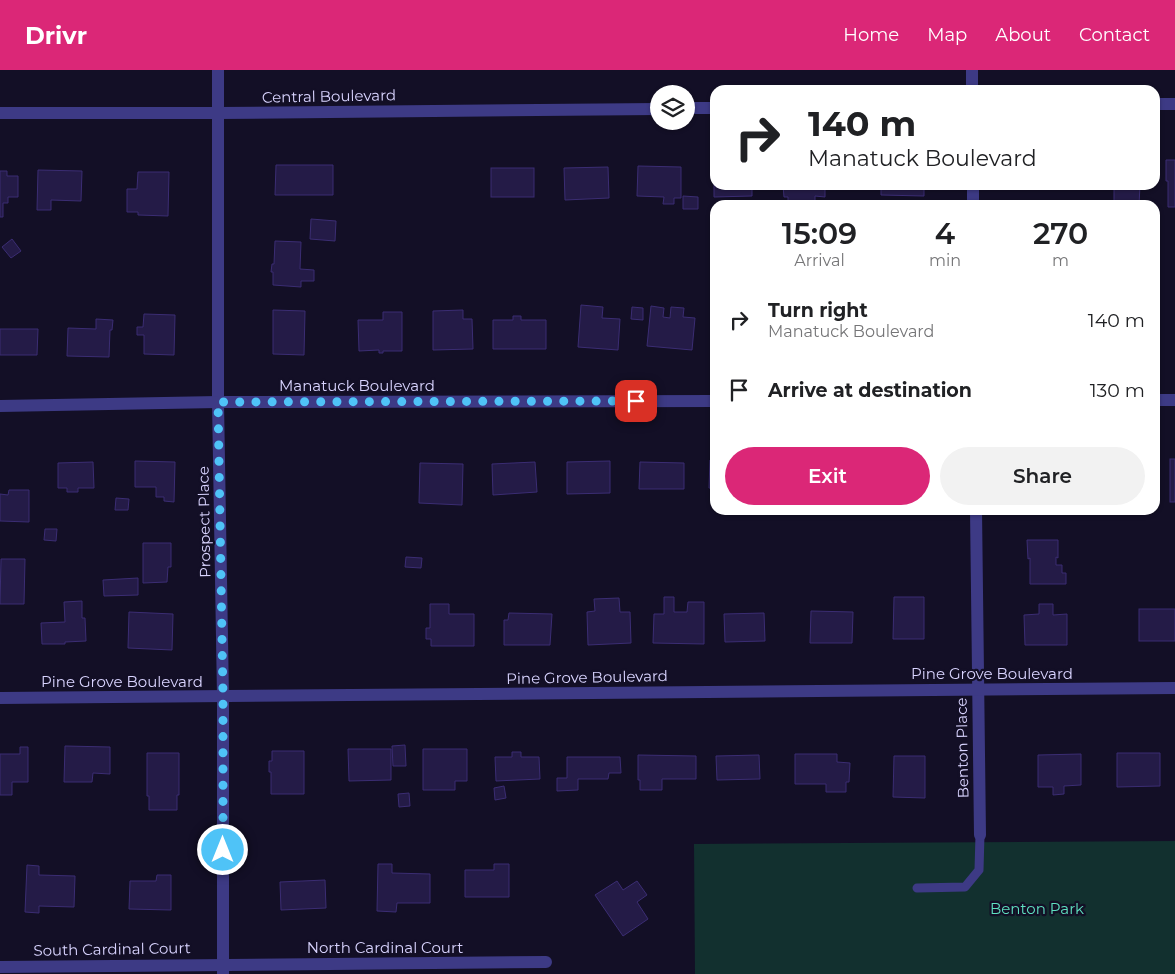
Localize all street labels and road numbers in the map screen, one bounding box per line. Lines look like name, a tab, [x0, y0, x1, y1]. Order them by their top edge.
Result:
street label: Central Boulevard	[262, 85, 396, 107]
street label: Manatuck Boulevard	[279, 376, 435, 395]
street label: Prospect Place	[194, 466, 214, 578]
street label: Pine Grove Boulevard	[911, 664, 1073, 683]
street label: Pine Grove Boulevard	[506, 666, 668, 688]
street label: Pine Grove Boulevard	[41, 672, 203, 691]
street label: Benton Place	[952, 697, 972, 799]
street label: South Cardinal Court	[33, 938, 191, 960]
street label: North Cardinal Court	[307, 938, 463, 957]

